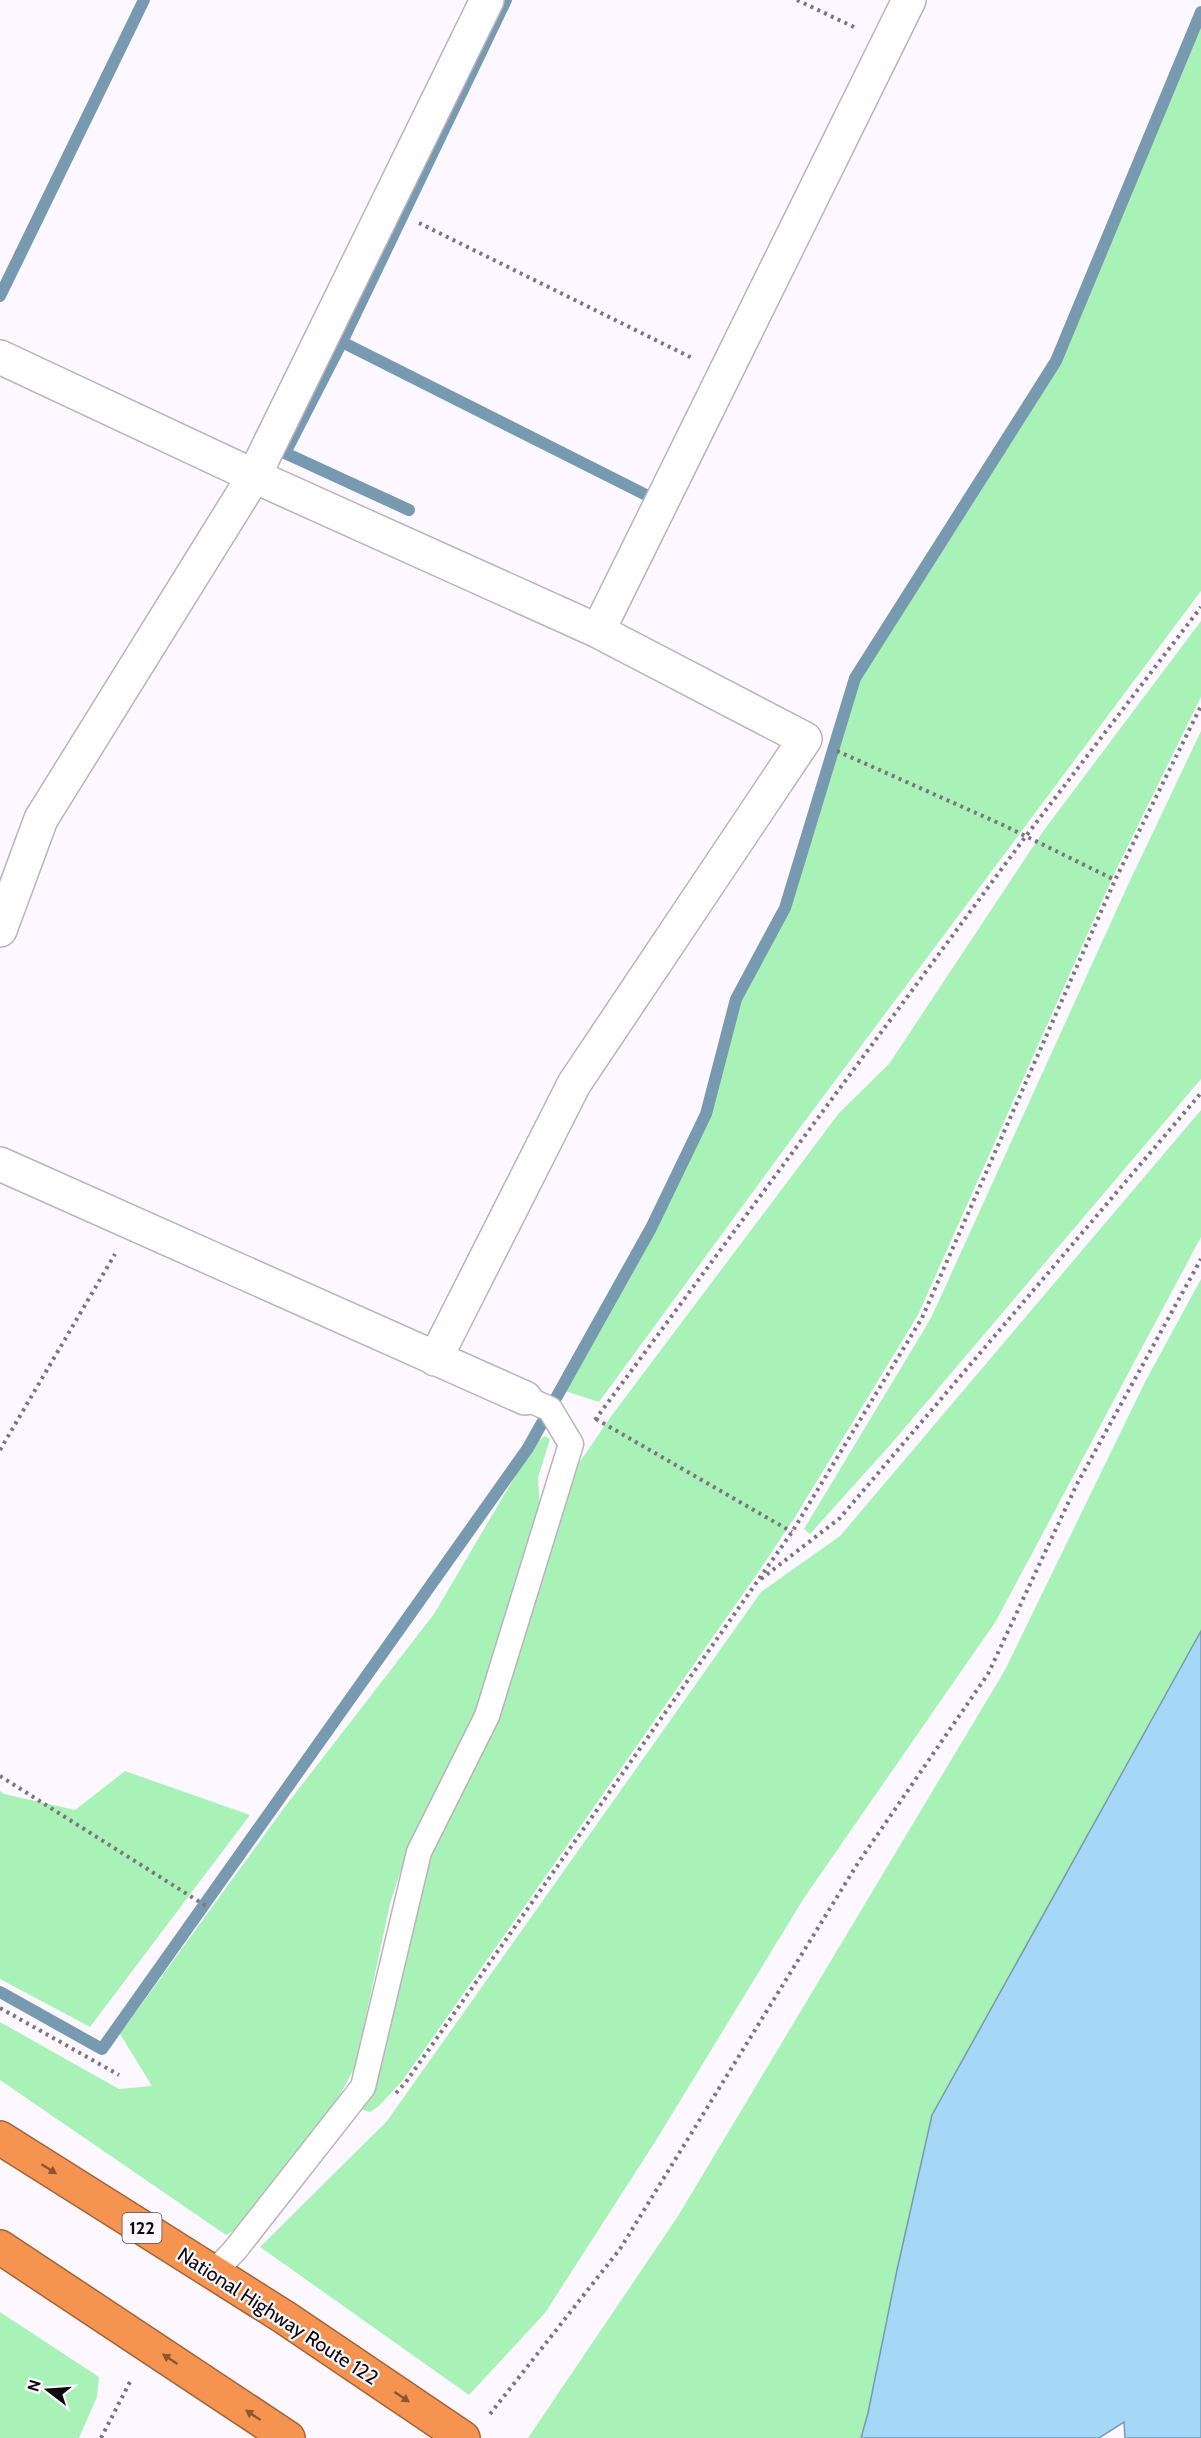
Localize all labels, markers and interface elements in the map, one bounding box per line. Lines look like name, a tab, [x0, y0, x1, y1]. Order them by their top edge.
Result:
one-way arrow	[41, 2164, 57, 2175]
road number: 122	[122, 2213, 162, 2243]
street label: National Highway Route 122	[173, 2242, 383, 2390]
one-way arrow	[162, 2354, 178, 2365]
north arrow	[18, 2360, 78, 2420]
text: N	[23, 2378, 45, 2394]
one-way arrow	[393, 2391, 409, 2403]
one-way arrow	[245, 2410, 261, 2421]

